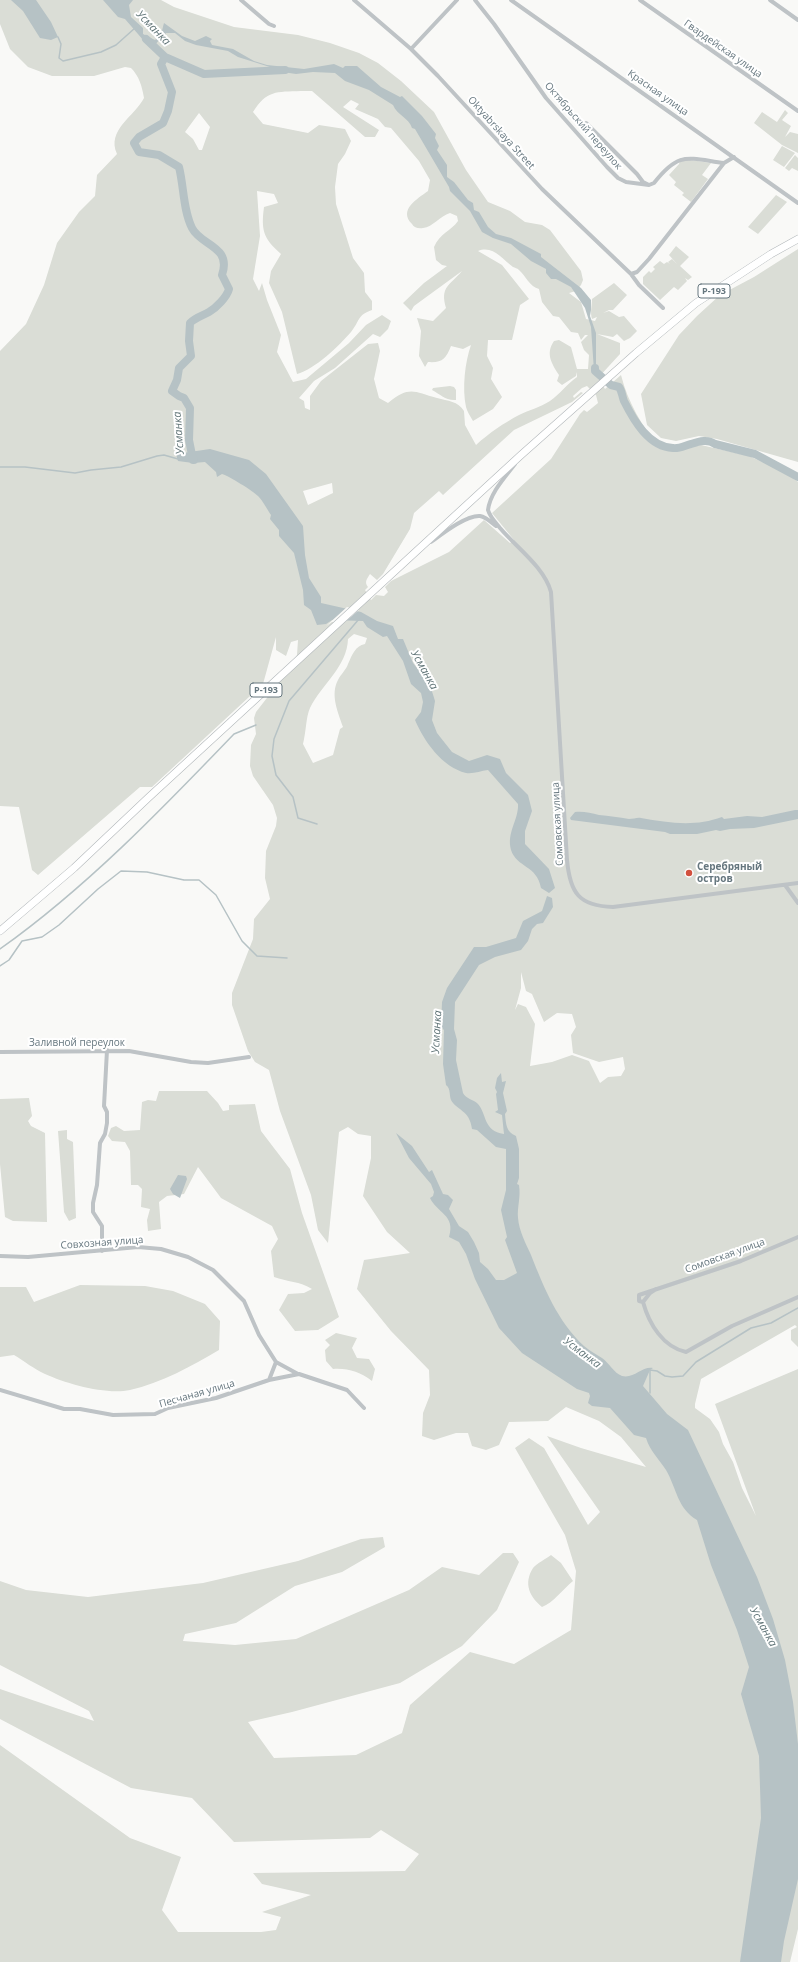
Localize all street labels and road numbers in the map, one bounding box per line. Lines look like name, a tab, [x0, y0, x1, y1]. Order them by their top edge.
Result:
street label: Гвардейская улица	[682, 17, 764, 81]
street label: Красная улица	[625, 68, 691, 118]
street label: Октябрьский переулок	[542, 80, 624, 172]
street label: Oktyabrskaya Street	[465, 94, 537, 172]
road number: Р-193	[698, 284, 730, 298]
road number: Р-193	[250, 683, 282, 697]
street label: Сомовская улица	[550, 782, 566, 866]
street label: Заливной переулок	[29, 1037, 125, 1049]
street label: Совхозная улица	[60, 1234, 144, 1252]
street label: Сомовская улица	[683, 1236, 767, 1276]
street label: Песчаная улица	[158, 1377, 236, 1411]

